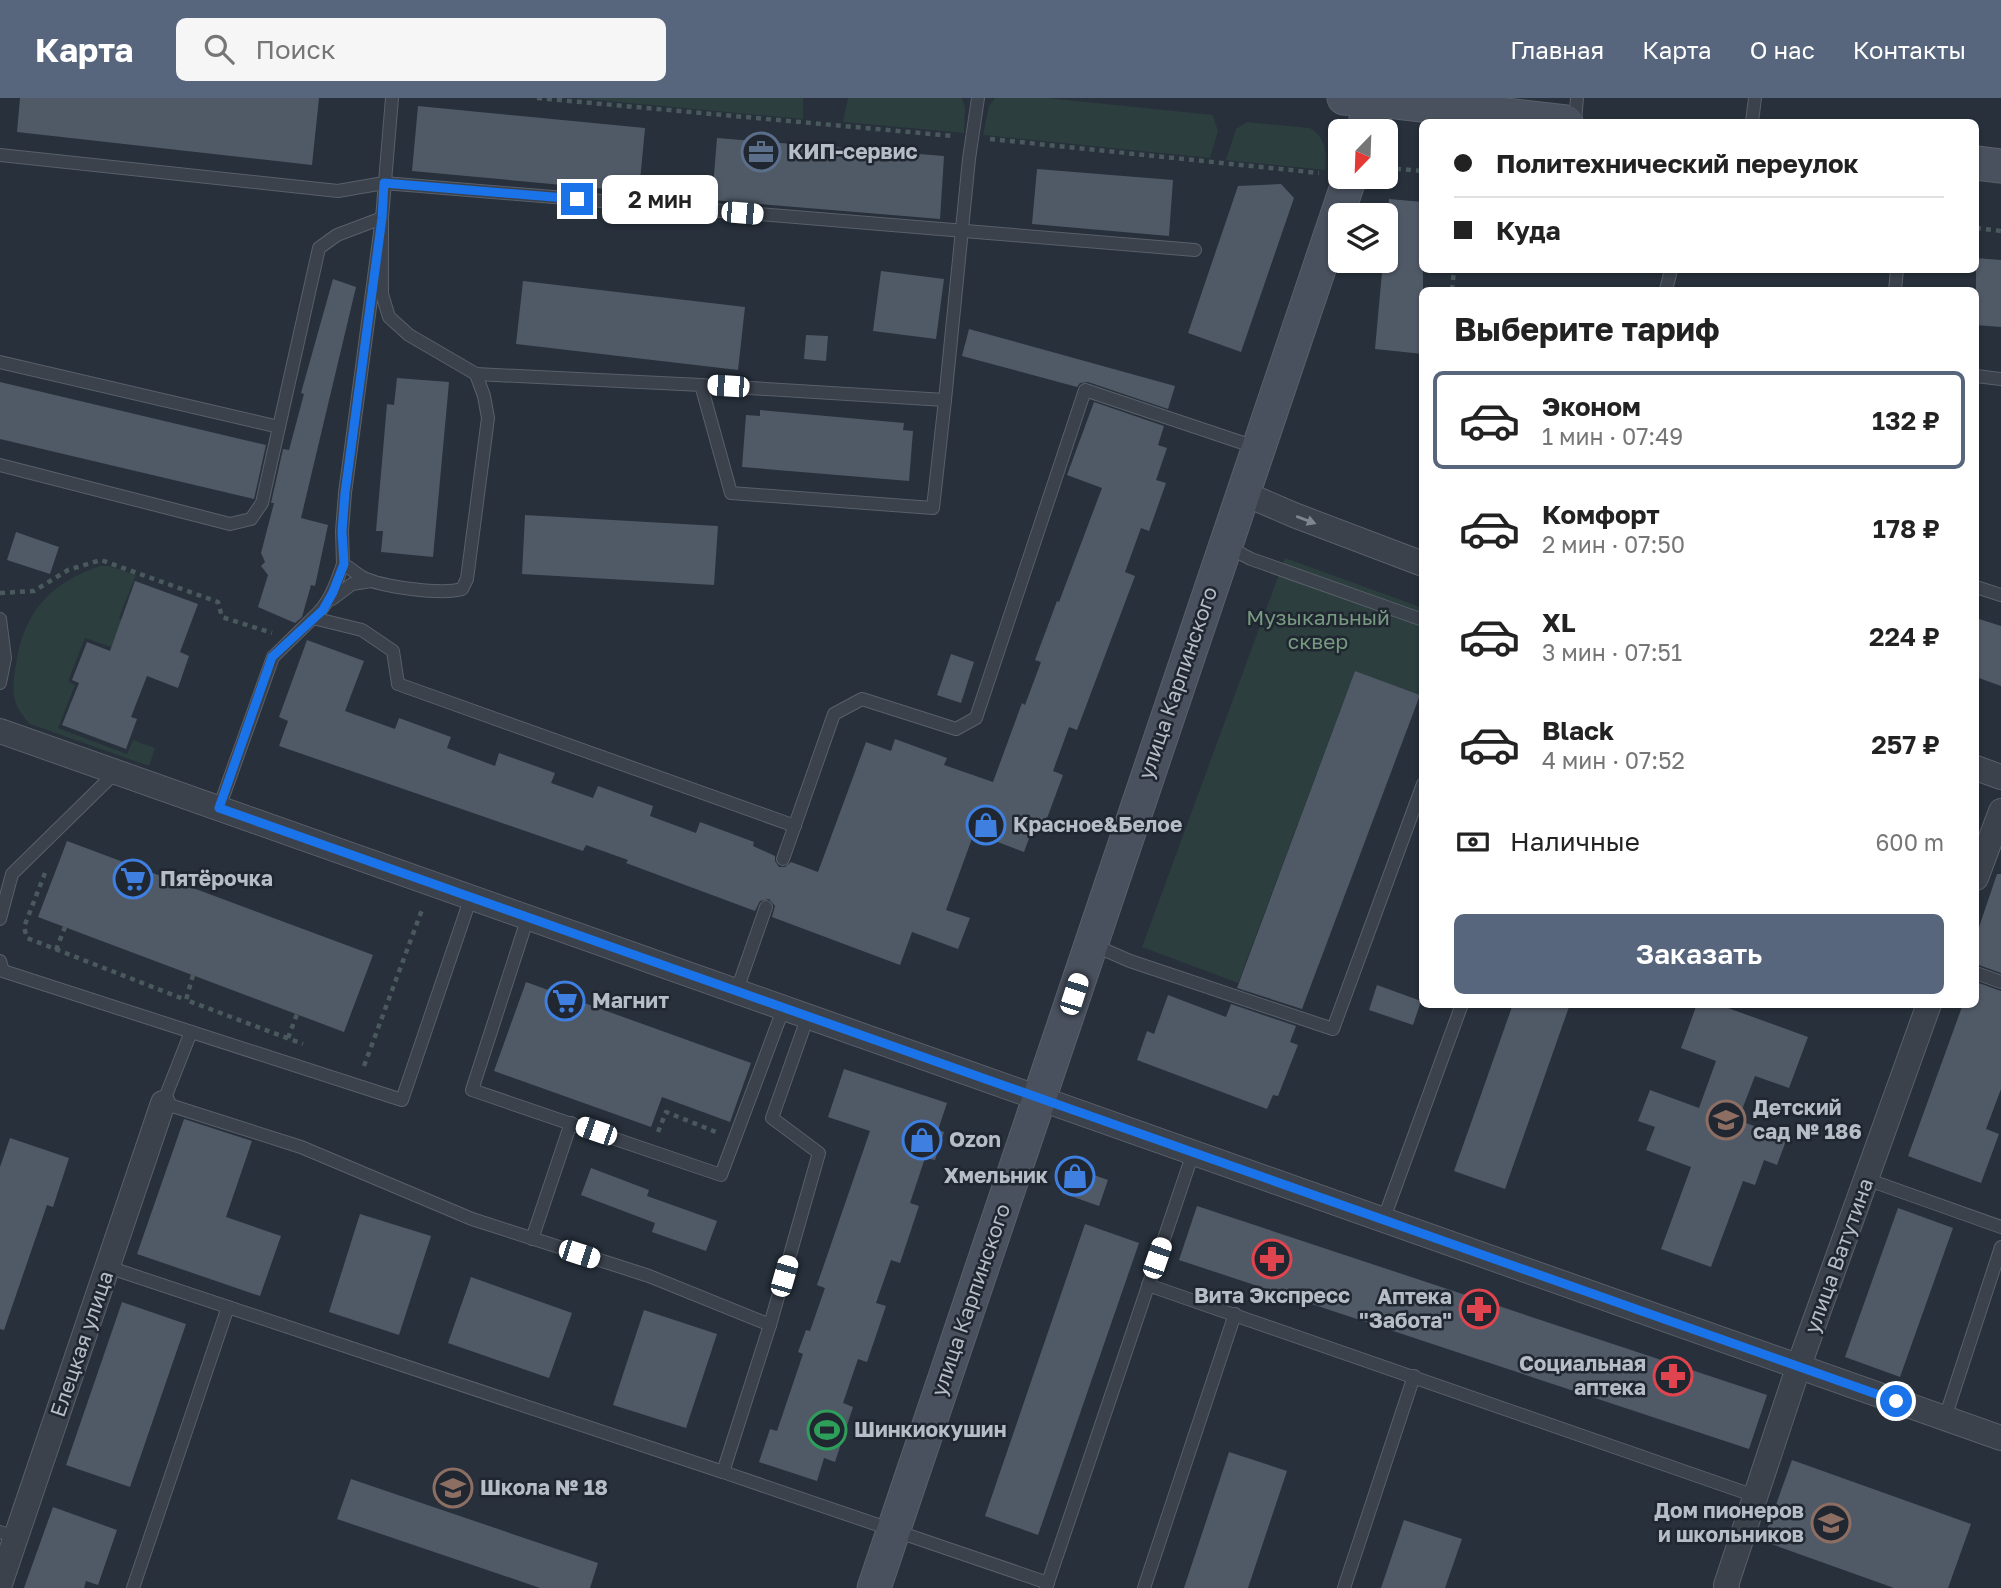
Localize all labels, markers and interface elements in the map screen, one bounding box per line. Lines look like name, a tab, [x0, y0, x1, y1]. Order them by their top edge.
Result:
search box	[176, 18, 666, 81]
text: Карта	[35, 30, 134, 69]
icon: search	[200, 30, 238, 68]
text: Поиск	[256, 34, 336, 65]
text: Главная	[1510, 35, 1604, 64]
text: Карта	[1642, 35, 1712, 64]
text: О нас	[1750, 35, 1815, 64]
text: Контакты	[1853, 35, 1966, 64]
north arrow	[1328, 119, 1398, 189]
map controls	[1328, 119, 1398, 273]
office icon: КИП-сервис	[740, 131, 782, 173]
place label: КИП-сервис	[788, 138, 918, 164]
text: Политехнический переулок	[1496, 148, 1859, 179]
callout: 2 мин	[602, 174, 717, 224]
route end	[561, 183, 593, 215]
text: 2 мин	[628, 185, 692, 213]
car	[721, 201, 764, 225]
button: layers	[1328, 203, 1398, 273]
text: Куда	[1496, 215, 1561, 246]
text: Выберите тариф	[1454, 310, 1720, 348]
car	[707, 374, 750, 398]
icon: car	[1458, 389, 1521, 452]
text: Эконом	[1542, 391, 1641, 422]
text: 132 ₽	[1872, 405, 1940, 436]
text: 1 мин · 07:49	[1542, 422, 1683, 450]
icon: car	[1458, 497, 1521, 560]
text: Комфорт	[1542, 499, 1660, 530]
text: 178 ₽	[1873, 513, 1940, 544]
one-way arrow	[1296, 514, 1317, 525]
text: 2 мин · 07:50	[1542, 530, 1685, 558]
street label: улица Карпинского	[1132, 583, 1222, 782]
park label: Музыкальный сквер	[1246, 604, 1390, 654]
icon: car	[1458, 605, 1521, 668]
text: XL	[1542, 607, 1576, 638]
text: 224 ₽	[1869, 621, 1940, 652]
text: 3 мин · 07:51	[1542, 638, 1682, 666]
icon: car	[1458, 713, 1521, 776]
text: Black	[1542, 715, 1614, 746]
text: 257 ₽	[1871, 729, 1940, 760]
text: 4 мин · 07:52	[1542, 746, 1685, 774]
shop icon: Красное&Белое	[965, 804, 1007, 846]
place label: Красное&Белое	[1013, 811, 1182, 837]
icon: cash	[1454, 823, 1492, 861]
text: Наличные	[1510, 826, 1640, 857]
text: 600 m	[1875, 828, 1944, 856]
supermarket icon: Пятёрочка	[112, 858, 154, 900]
place label: Пятёрочка	[160, 865, 273, 891]
button: Заказать	[1454, 914, 1944, 994]
car	[1058, 971, 1091, 1017]
supermarket icon: Магнит	[544, 980, 586, 1022]
place label: Магнит	[592, 987, 669, 1013]
place label: Детский сад № 186	[1753, 1094, 1862, 1144]
school or university icon: Детский сад № 186	[1705, 1099, 1747, 1141]
car	[573, 1114, 620, 1148]
shop icon: Ozon	[901, 1119, 943, 1161]
place label: Ozon	[949, 1126, 1001, 1152]
shop icon: Хмельник	[1054, 1155, 1096, 1197]
place label: Хмельник	[944, 1162, 1048, 1188]
street label: улица Ватутина	[1798, 1175, 1878, 1337]
street label: улица Карпинского	[925, 1200, 1015, 1399]
car	[1141, 1235, 1174, 1281]
car	[556, 1238, 603, 1270]
pharmacy icon: Вита Экспресс	[1251, 1238, 1293, 1280]
car	[769, 1253, 800, 1299]
street label: Елецкая улица	[44, 1267, 118, 1420]
place label: Вита Экспресс	[1194, 1282, 1350, 1308]
place label: Аптека "Забота"	[1359, 1283, 1452, 1333]
pharmacy icon: Аптека "Забота"	[1458, 1288, 1500, 1330]
place label: Социальная аптека	[1519, 1350, 1646, 1400]
pharmacy icon: Социальная аптека	[1652, 1355, 1694, 1397]
route start	[1880, 1385, 1912, 1417]
sports icon: Шинкиокушин	[806, 1409, 848, 1451]
place label: Шинкиокушин	[854, 1416, 1006, 1442]
school or university icon: Школа № 18	[432, 1467, 474, 1509]
place label: Школа № 18	[480, 1474, 608, 1500]
place label: Дом пионеров и школьников	[1654, 1497, 1804, 1547]
school or university icon: Дом пионеров и школьников	[1810, 1502, 1852, 1544]

